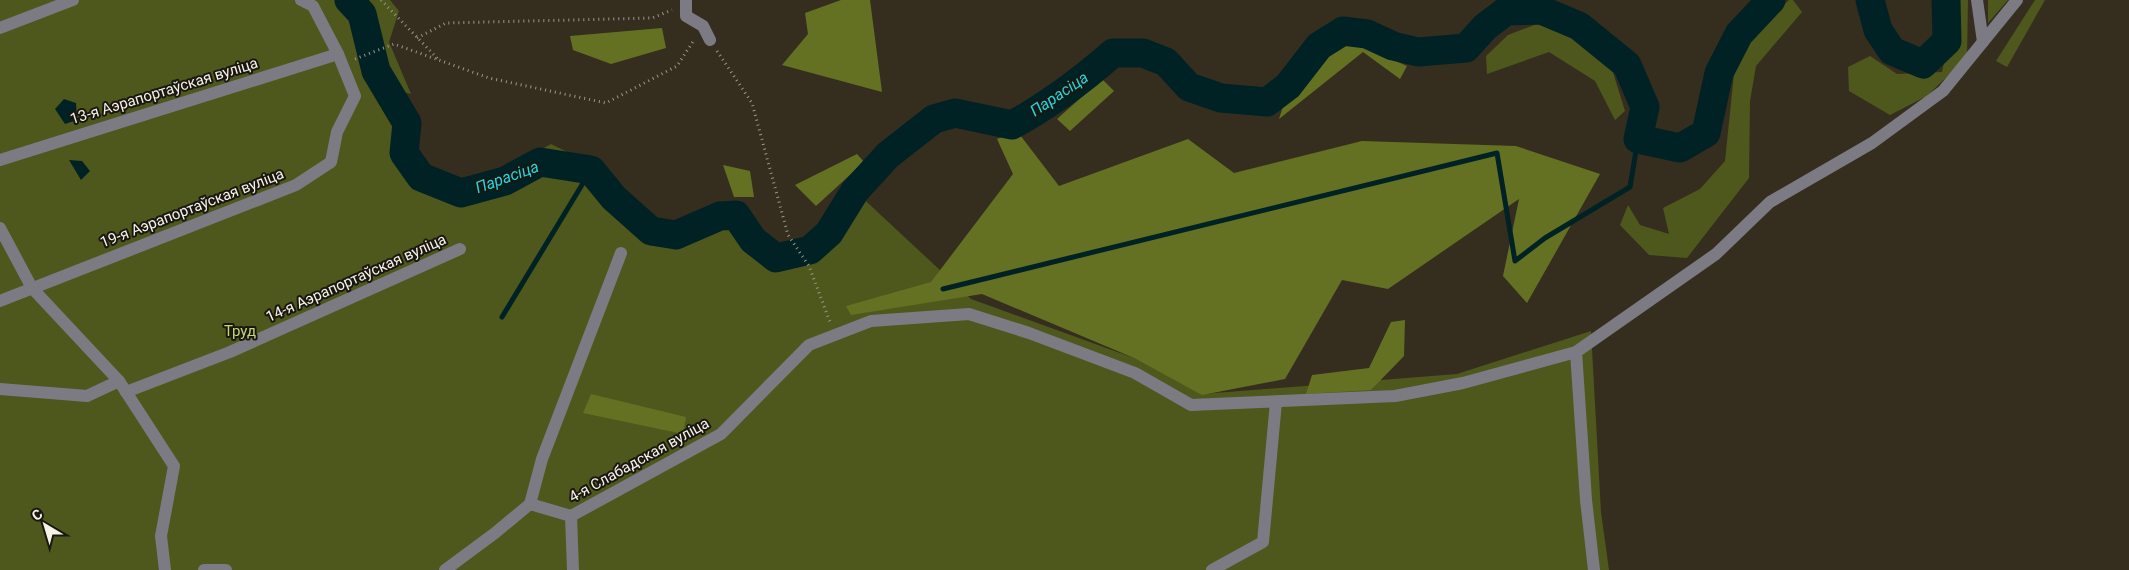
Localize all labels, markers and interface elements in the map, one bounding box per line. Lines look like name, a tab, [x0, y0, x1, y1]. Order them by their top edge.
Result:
street label: 13-я Аэрапортаўская вуліца	[68, 54, 260, 128]
water label: Парасіца	[1026, 68, 1092, 120]
water label: Парасіца	[473, 157, 541, 197]
street label: 19-я Аэрапортаўская вуліца	[98, 165, 286, 251]
street label: 14-я Аэрапортаўская вуліца	[263, 230, 449, 326]
park label: Труд	[224, 322, 256, 340]
street label: 4-я Слабадская вуліца	[566, 414, 712, 506]
north arrow	[20, 500, 70, 550]
text: С	[28, 506, 46, 524]

